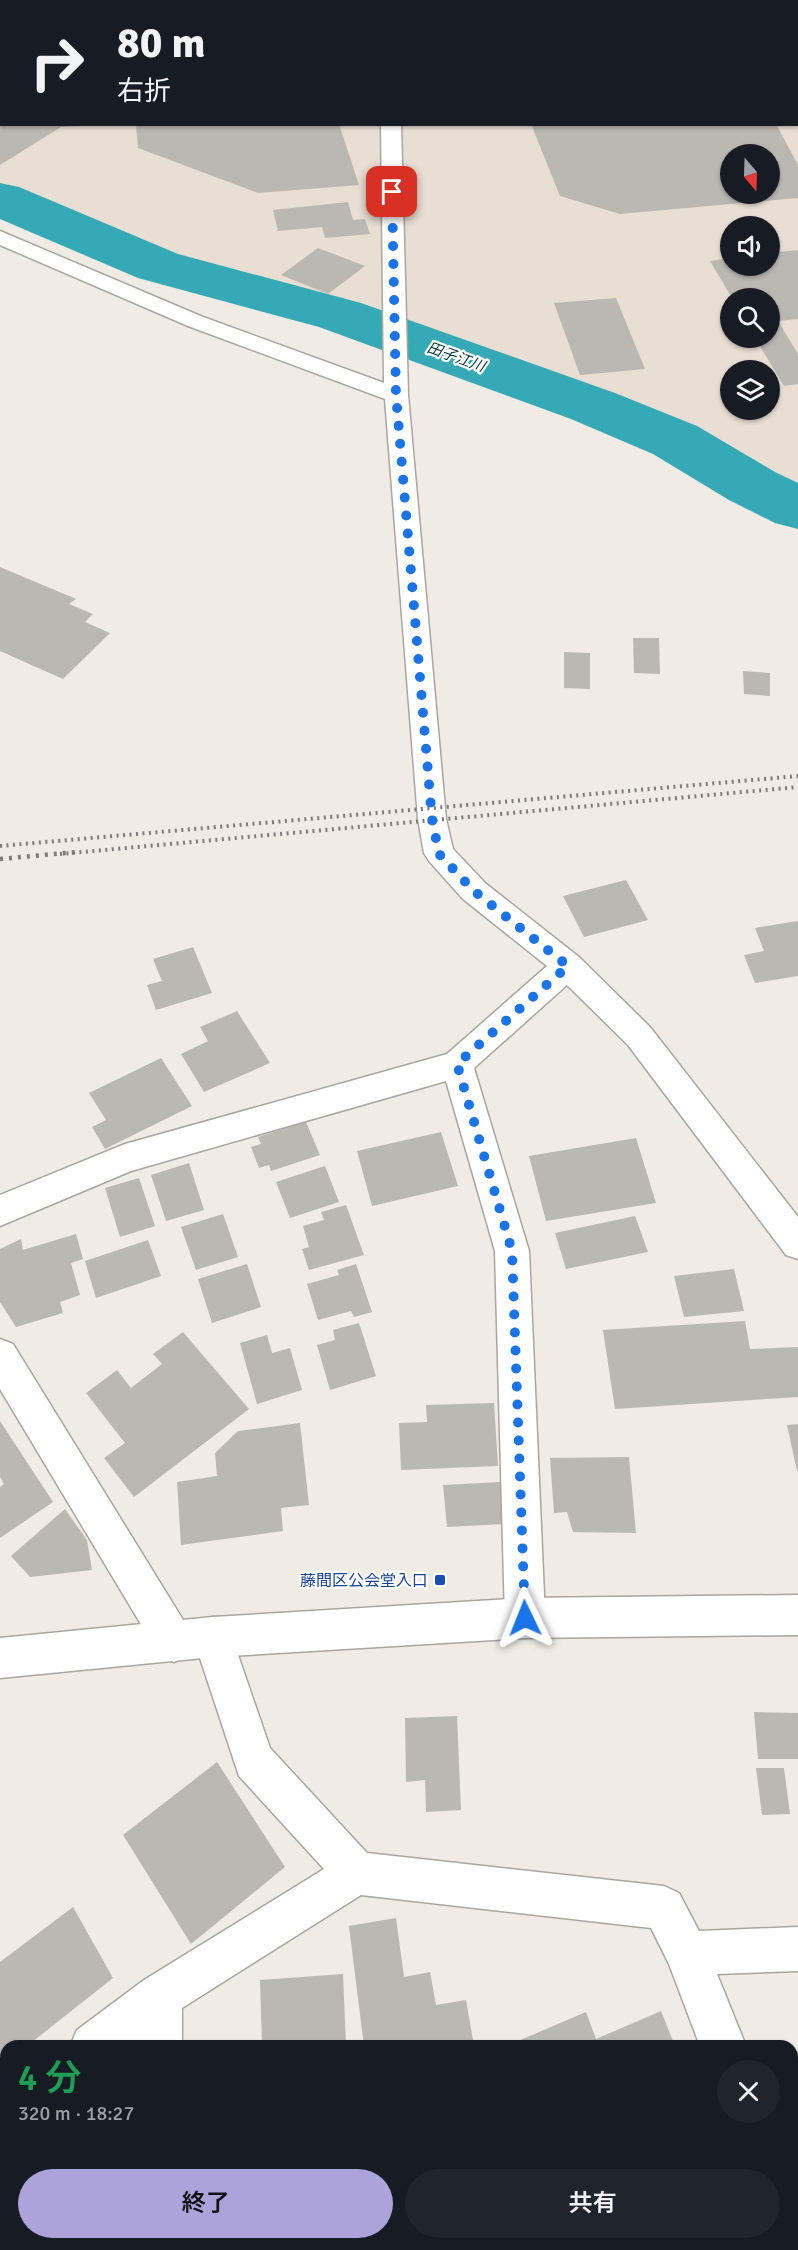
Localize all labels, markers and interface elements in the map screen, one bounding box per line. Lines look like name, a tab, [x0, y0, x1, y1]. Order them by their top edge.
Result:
text: 80 m	[117, 18, 206, 69]
icon: right	[18, 24, 96, 102]
text: 右折	[117, 75, 171, 108]
north arrow	[720, 144, 780, 204]
map controls	[720, 144, 780, 420]
pin	[366, 166, 417, 217]
icon: arrive	[375, 175, 408, 208]
button: sound	[720, 216, 780, 276]
button: search	[720, 288, 780, 348]
water label: 田子江川	[425, 338, 489, 376]
button: layers	[720, 360, 780, 420]
place label: 藤間区公会堂入口	[300, 1571, 428, 1591]
marker: 藤間区公会堂入口	[433, 1573, 447, 1587]
position arrow	[493, 1586, 557, 1650]
text: 4 分	[18, 2056, 81, 2101]
button: close	[717, 2060, 780, 2123]
text: 320 m · 18:27	[18, 2101, 134, 2126]
button: 終了	[18, 2169, 393, 2238]
button: 共有	[405, 2169, 780, 2238]

